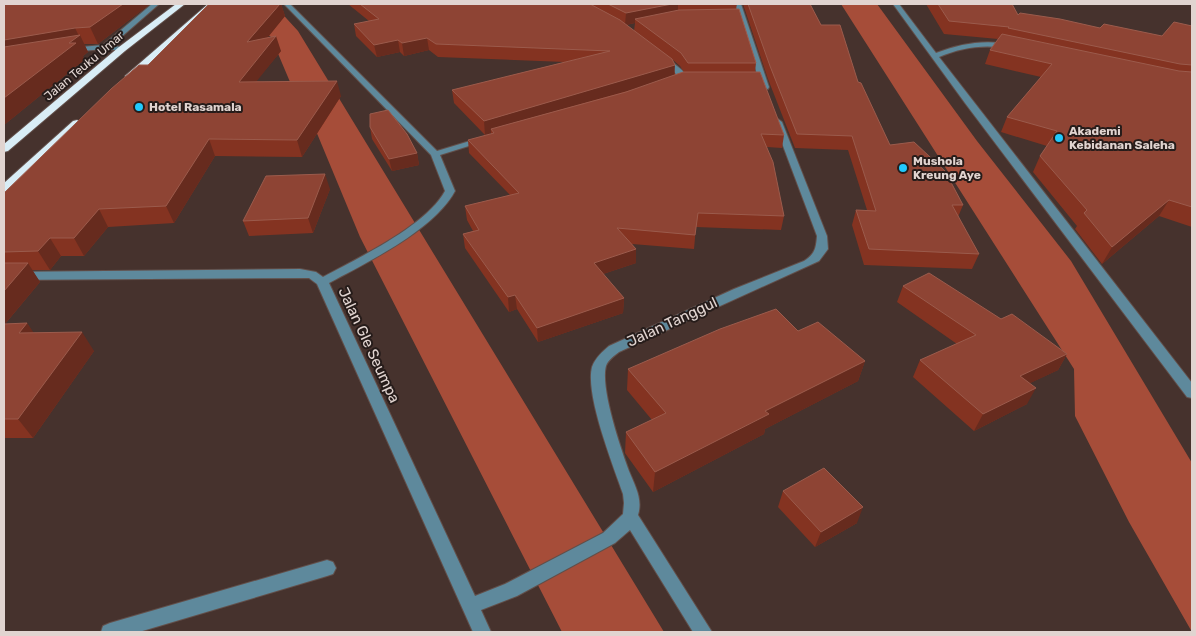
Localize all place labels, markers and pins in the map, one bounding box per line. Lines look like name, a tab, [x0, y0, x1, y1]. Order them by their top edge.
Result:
place label: Hotel Rasamala	[149, 100, 242, 114]
marker: Hotel Rasamala	[133, 101, 145, 113]
place label: Akademi Kebidanan Saleha	[1069, 124, 1175, 152]
marker: Akademi Kebidanan Saleha	[1053, 132, 1065, 144]
place label: Mushola Kreung Aye	[913, 154, 981, 182]
marker: Mushola Kreung Aye	[897, 162, 909, 174]

